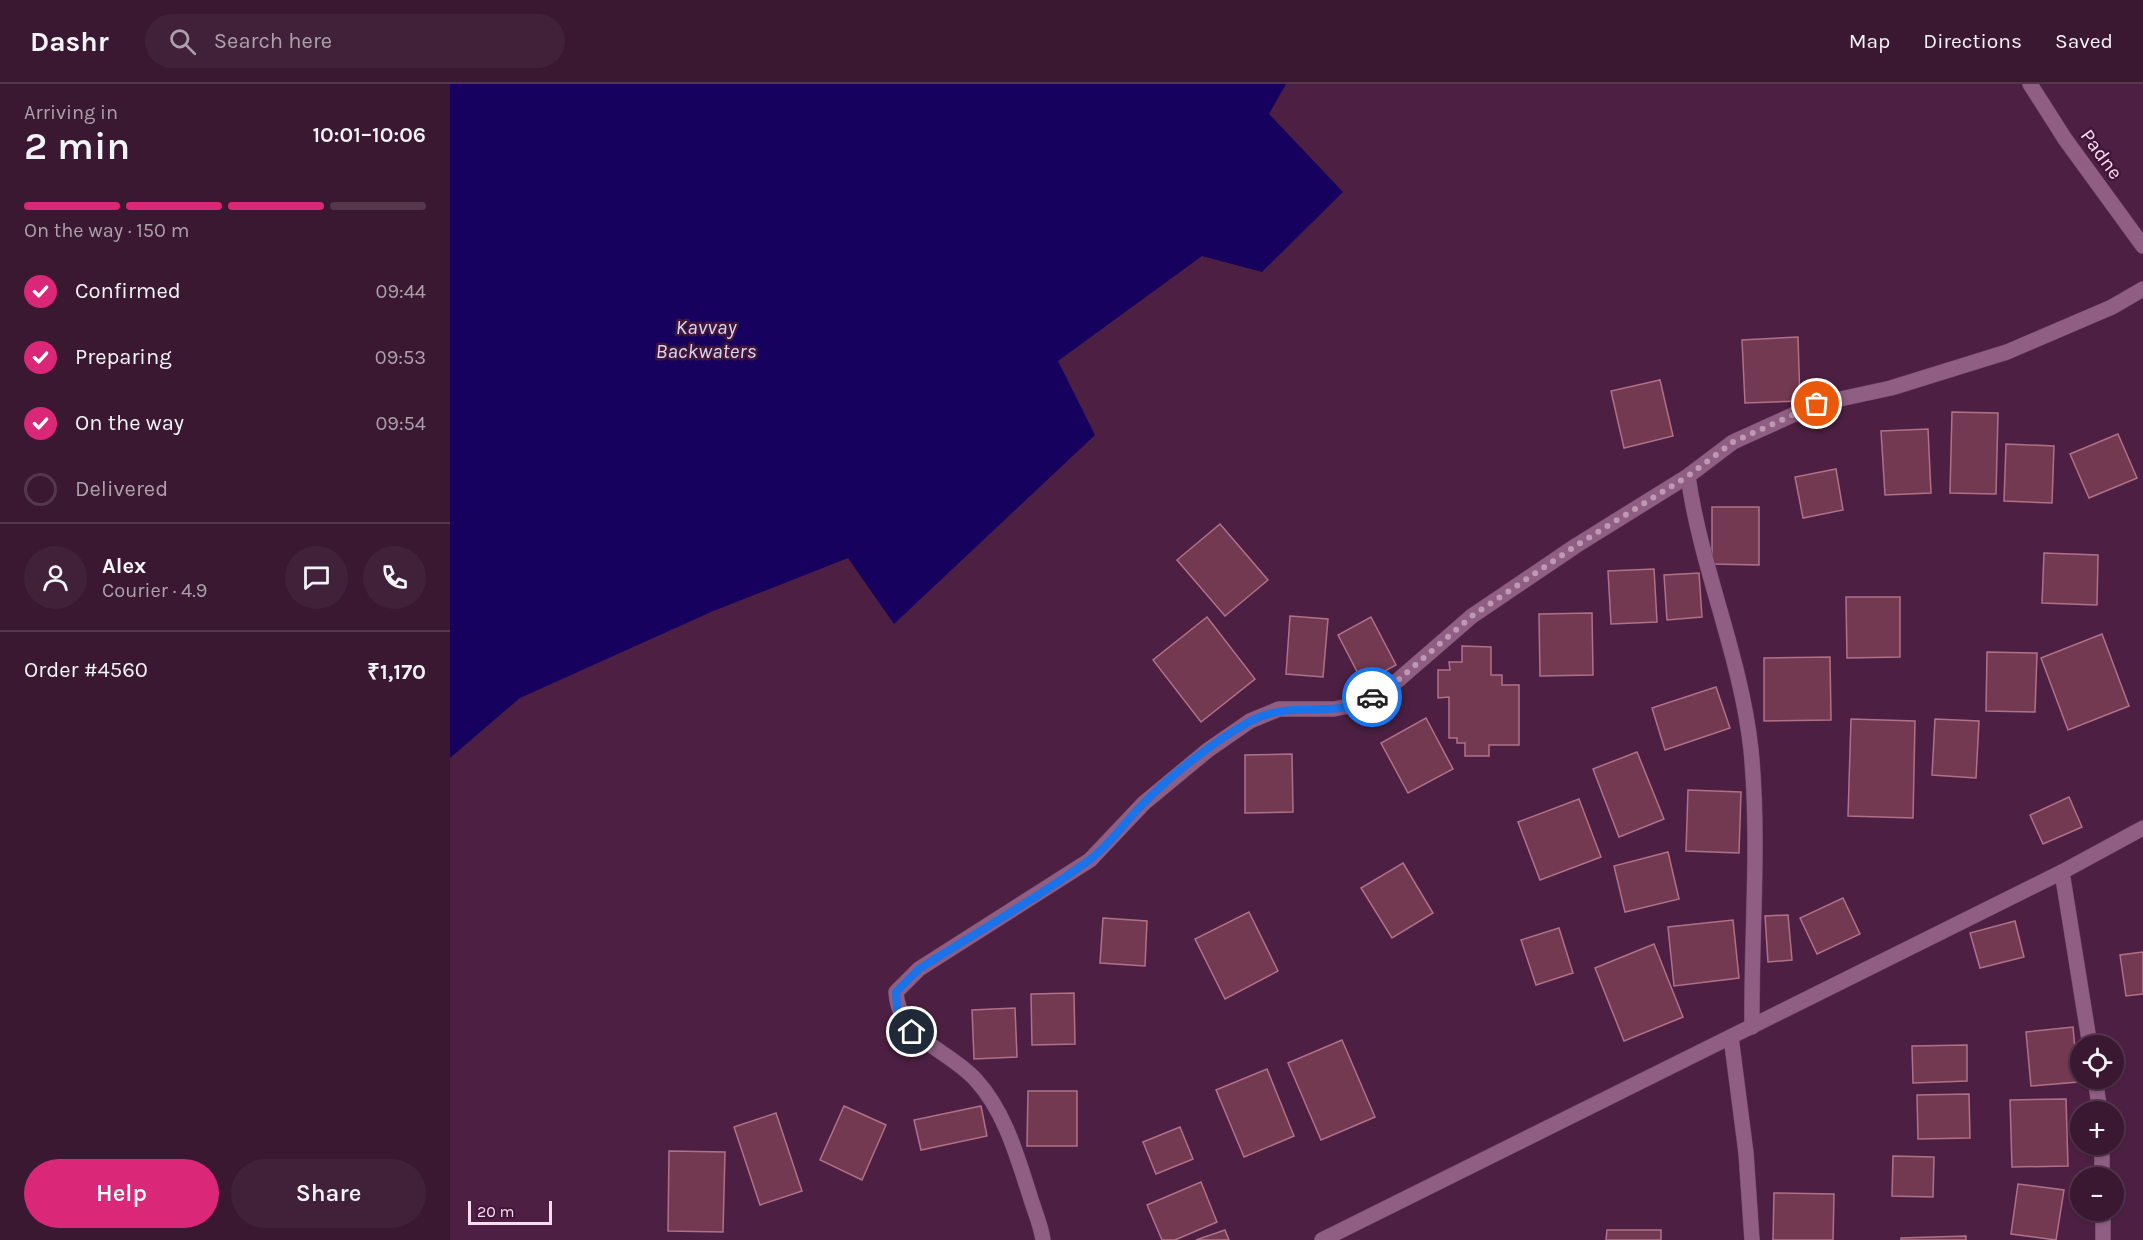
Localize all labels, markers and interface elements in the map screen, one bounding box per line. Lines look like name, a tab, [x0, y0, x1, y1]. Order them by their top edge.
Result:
search box	[145, 14, 565, 68]
text: Dashr	[30, 25, 109, 58]
icon: search	[166, 25, 199, 58]
text: Search here	[214, 28, 332, 54]
text: Map	[1849, 29, 1890, 53]
text: Directions	[1923, 29, 2022, 53]
text: Saved	[2055, 29, 2113, 53]
text: Arriving in	[24, 101, 118, 124]
text: 10:01–10:06	[312, 122, 426, 148]
text: 2 min	[24, 123, 130, 169]
street label: Padne	[2076, 125, 2127, 184]
text: On the way · 150 m	[24, 219, 189, 242]
icon: check	[24, 275, 57, 308]
text: Confirmed	[75, 278, 181, 304]
text: 09:44	[376, 280, 426, 303]
water label: Kavvay Backwaters	[656, 315, 757, 363]
icon: check	[24, 341, 57, 374]
text: Preparing	[75, 344, 172, 370]
text: 09:53	[375, 346, 426, 369]
pin	[1791, 378, 1842, 429]
icon: bag	[1800, 387, 1833, 420]
icon: check	[24, 407, 57, 440]
text: On the way	[75, 410, 184, 436]
text: 09:54	[375, 412, 426, 435]
text: Delivered	[75, 476, 168, 502]
button: person	[24, 546, 87, 609]
button: chat	[285, 546, 348, 609]
button: phone	[363, 546, 426, 609]
text: Alex	[102, 553, 146, 579]
text: Courier · 4.9	[102, 579, 207, 602]
text: Order #4560	[24, 657, 148, 683]
text: ₹1,170	[367, 659, 426, 685]
courier	[1342, 667, 1402, 727]
icon: car	[1356, 681, 1389, 714]
pin	[886, 1006, 937, 1057]
icon: home	[895, 1015, 928, 1048]
map controls	[2070, 1035, 2124, 1221]
button: locate	[2070, 1035, 2124, 1089]
button: +	[2070, 1101, 2124, 1155]
button: Help	[24, 1159, 219, 1228]
button: Share	[231, 1159, 426, 1228]
button: −	[2070, 1167, 2124, 1221]
scale bar	[468, 1198, 552, 1226]
text: 20 m	[477, 1202, 515, 1221]

